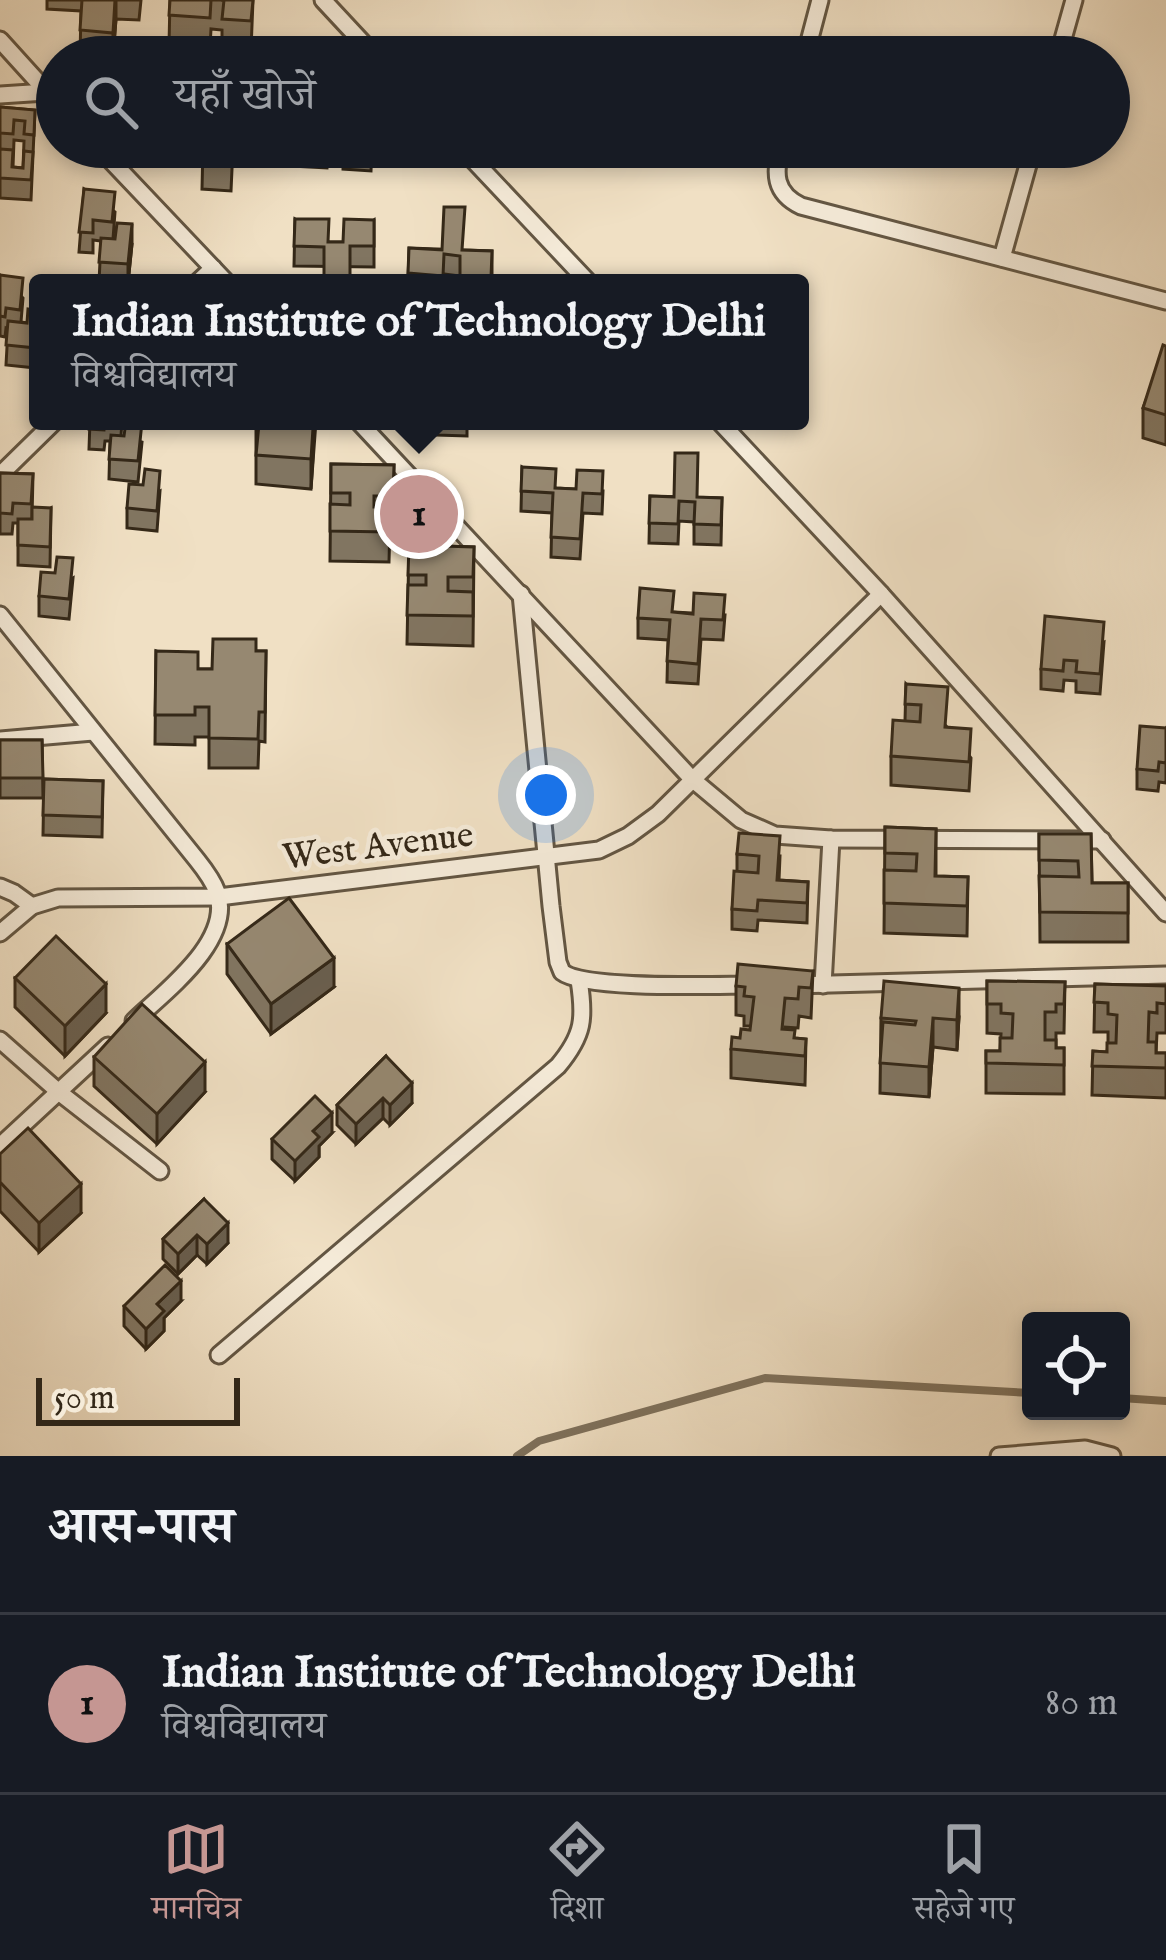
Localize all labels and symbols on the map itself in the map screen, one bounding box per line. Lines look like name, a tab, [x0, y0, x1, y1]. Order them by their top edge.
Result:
pin: 1	[380, 469, 458, 559]
your location	[516, 765, 576, 825]
street label: West Avenue	[280, 812, 476, 882]
scale bar	[36, 1372, 240, 1425]

